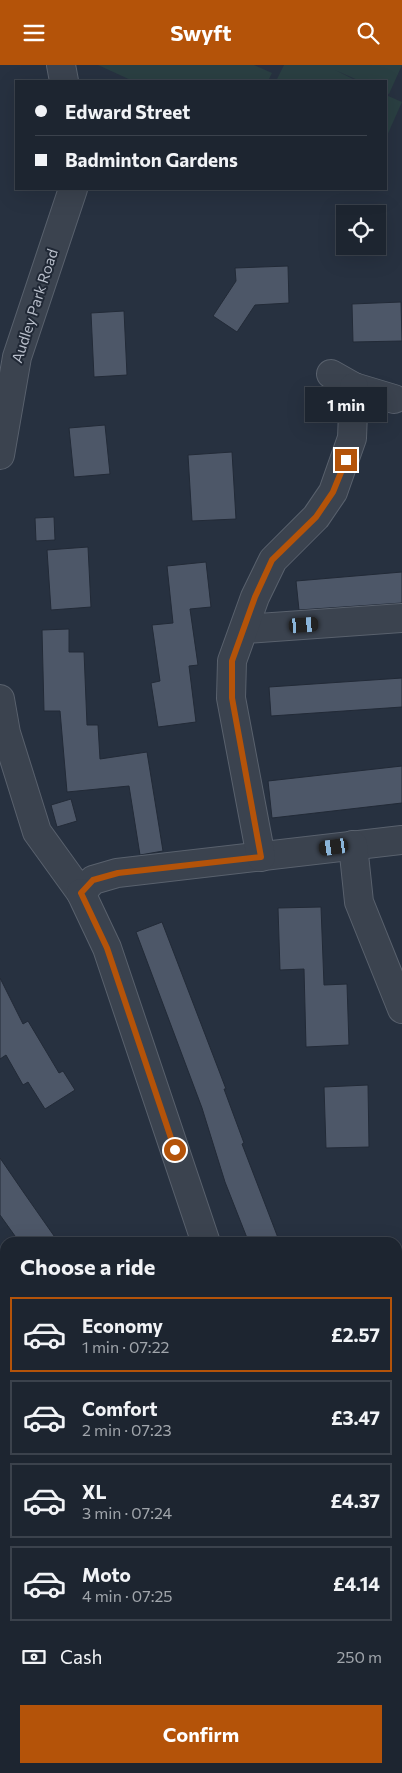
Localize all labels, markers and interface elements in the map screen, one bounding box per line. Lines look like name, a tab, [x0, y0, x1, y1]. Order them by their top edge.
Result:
icon: menu	[20, 19, 48, 47]
text: Swyft	[170, 19, 232, 46]
icon: search	[354, 19, 382, 47]
text: Edward Street	[65, 100, 190, 123]
text: Badminton Gardens	[65, 148, 238, 171]
map controls	[336, 205, 386, 255]
button: locate	[336, 205, 386, 255]
street label: Audley Park Road	[7, 246, 61, 365]
callout: 1 min	[305, 387, 387, 423]
text: 1 min	[327, 395, 365, 414]
route end	[335, 449, 357, 471]
car	[288, 616, 319, 634]
car	[318, 837, 349, 857]
route start	[164, 1139, 186, 1161]
text: Choose a ride	[20, 1253, 155, 1280]
icon: car	[22, 1312, 67, 1357]
text: Economy	[82, 1314, 163, 1337]
text: £2.57	[331, 1323, 380, 1346]
text: 1 min · 07:22	[82, 1337, 169, 1356]
icon: car	[22, 1395, 67, 1440]
text: Comfort	[82, 1397, 158, 1420]
text: £3.47	[331, 1406, 380, 1429]
text: 2 min · 07:23	[82, 1420, 172, 1439]
icon: car	[22, 1478, 67, 1523]
text: XL	[82, 1480, 107, 1503]
text: £4.37	[331, 1489, 380, 1512]
text: 3 min · 07:24	[82, 1503, 172, 1522]
icon: car	[22, 1561, 67, 1606]
text: Moto	[82, 1563, 131, 1586]
text: £4.14	[333, 1572, 380, 1595]
text: 4 min · 07:25	[82, 1586, 172, 1605]
icon: cash	[20, 1643, 48, 1671]
text: Cash	[60, 1645, 102, 1668]
text: 250 m	[336, 1647, 382, 1666]
button: Confirm	[20, 1705, 382, 1763]

